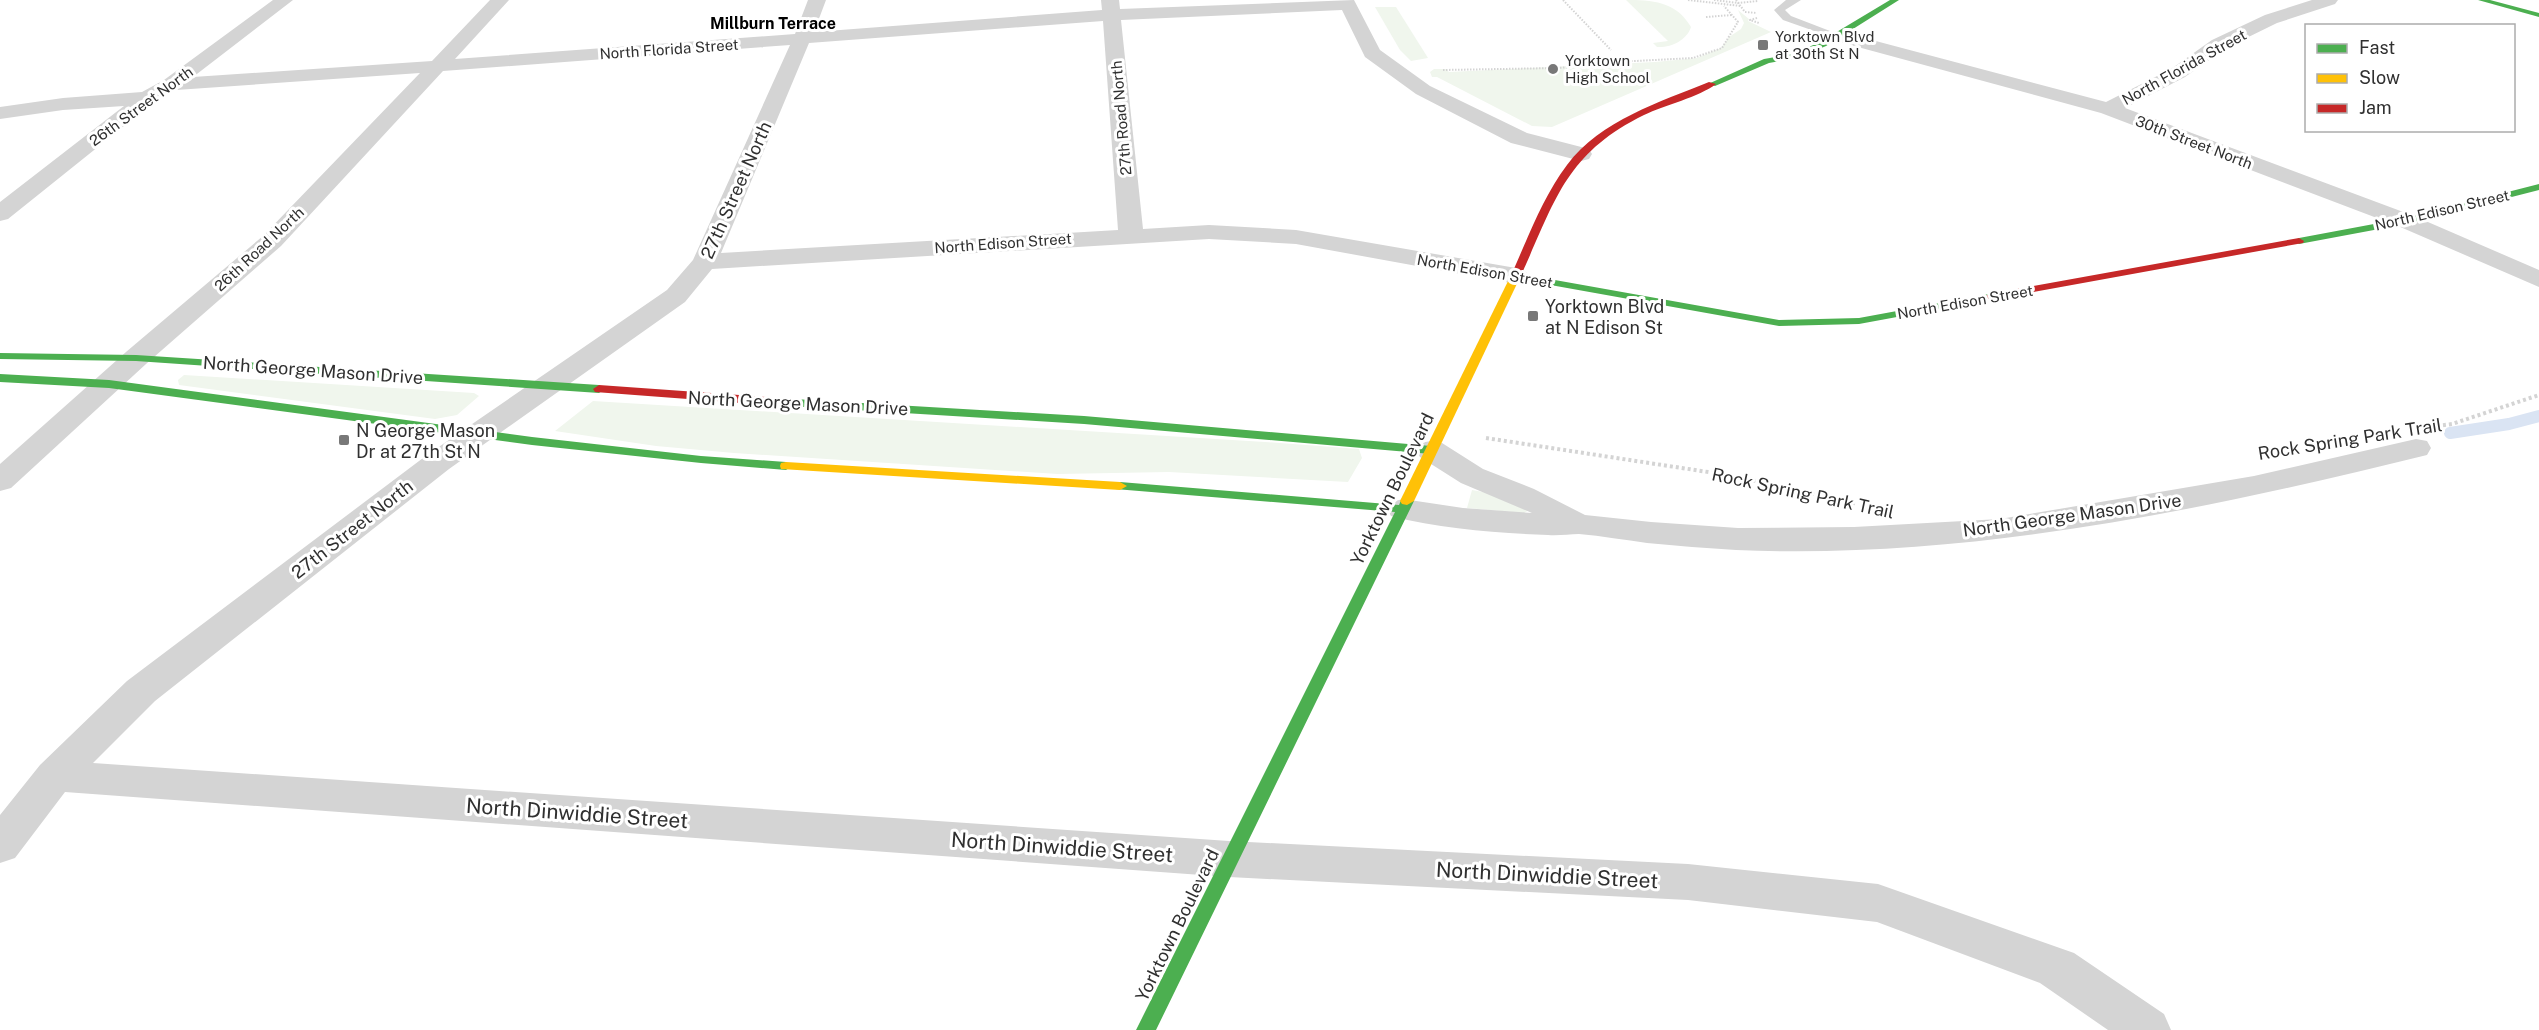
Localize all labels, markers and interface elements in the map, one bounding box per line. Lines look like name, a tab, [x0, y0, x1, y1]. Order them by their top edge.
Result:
district label: Millburn Terrace	[710, 14, 836, 33]
legend	[2305, 24, 2515, 132]
street label: North Florida Street	[2119, 26, 2249, 108]
place label: Yorktown Blvd at 30th St N	[1775, 28, 1874, 62]
street label: North Florida Street	[599, 36, 739, 62]
text: Fast	[2359, 37, 2395, 58]
marker: Yorktown Blvd at 30th St N	[1756, 38, 1770, 52]
place label: Yorktown High School	[1565, 52, 1650, 86]
street label: 27th Road North	[1108, 60, 1134, 176]
marker: Yorktown High School	[1546, 62, 1560, 76]
street label: 26th Street North	[86, 63, 196, 149]
text: Slow	[2359, 67, 2400, 88]
text: Jam	[2359, 97, 2392, 118]
street label: 30th Street North	[2133, 112, 2255, 172]
street label: 27th Street North	[696, 118, 776, 262]
street label: North Edison Street	[2373, 186, 2511, 234]
street label: 26th Road North	[211, 203, 307, 295]
street label: North Edison Street	[934, 230, 1072, 256]
street label: North Edison Street	[1416, 251, 1554, 291]
street label: North Edison Street	[1896, 282, 2034, 322]
place label: Yorktown Blvd at N Edison St	[1545, 296, 1664, 338]
marker: Yorktown Blvd at N Edison St	[1526, 309, 1540, 323]
street label: North George Mason Drive	[202, 352, 424, 388]
street label: North George Mason Drive	[687, 387, 909, 419]
street label: Yorktown Boulevard	[1346, 409, 1438, 569]
street label: Rock Spring Park Trail	[2256, 414, 2444, 464]
place label: N George Mason Dr at 27th St N	[356, 420, 495, 462]
marker: N George Mason Dr at 27th St N	[337, 433, 351, 447]
street label: Rock Spring Park Trail	[1710, 463, 1896, 523]
street label: 27th Street North	[287, 475, 417, 583]
street label: North George Mason Drive	[1961, 489, 2183, 541]
street label: North Dinwiddie Street	[465, 793, 689, 833]
street label: North Dinwiddie Street	[950, 827, 1174, 867]
street label: Yorktown Boulevard	[1131, 845, 1223, 1005]
street label: North Dinwiddie Street	[1435, 857, 1659, 893]

